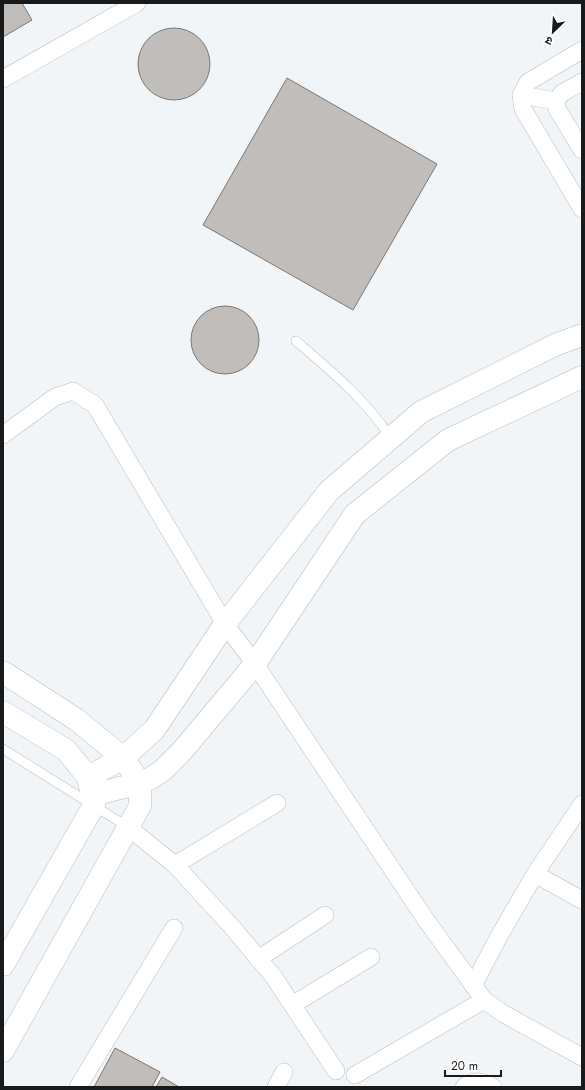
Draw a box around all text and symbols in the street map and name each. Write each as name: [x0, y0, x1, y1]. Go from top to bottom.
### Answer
north arrow: [533, 12, 573, 52]
text: उ: [542, 32, 555, 50]
scale bar: [445, 1052, 501, 1078]
text: 20 m: [451, 1057, 478, 1075]

